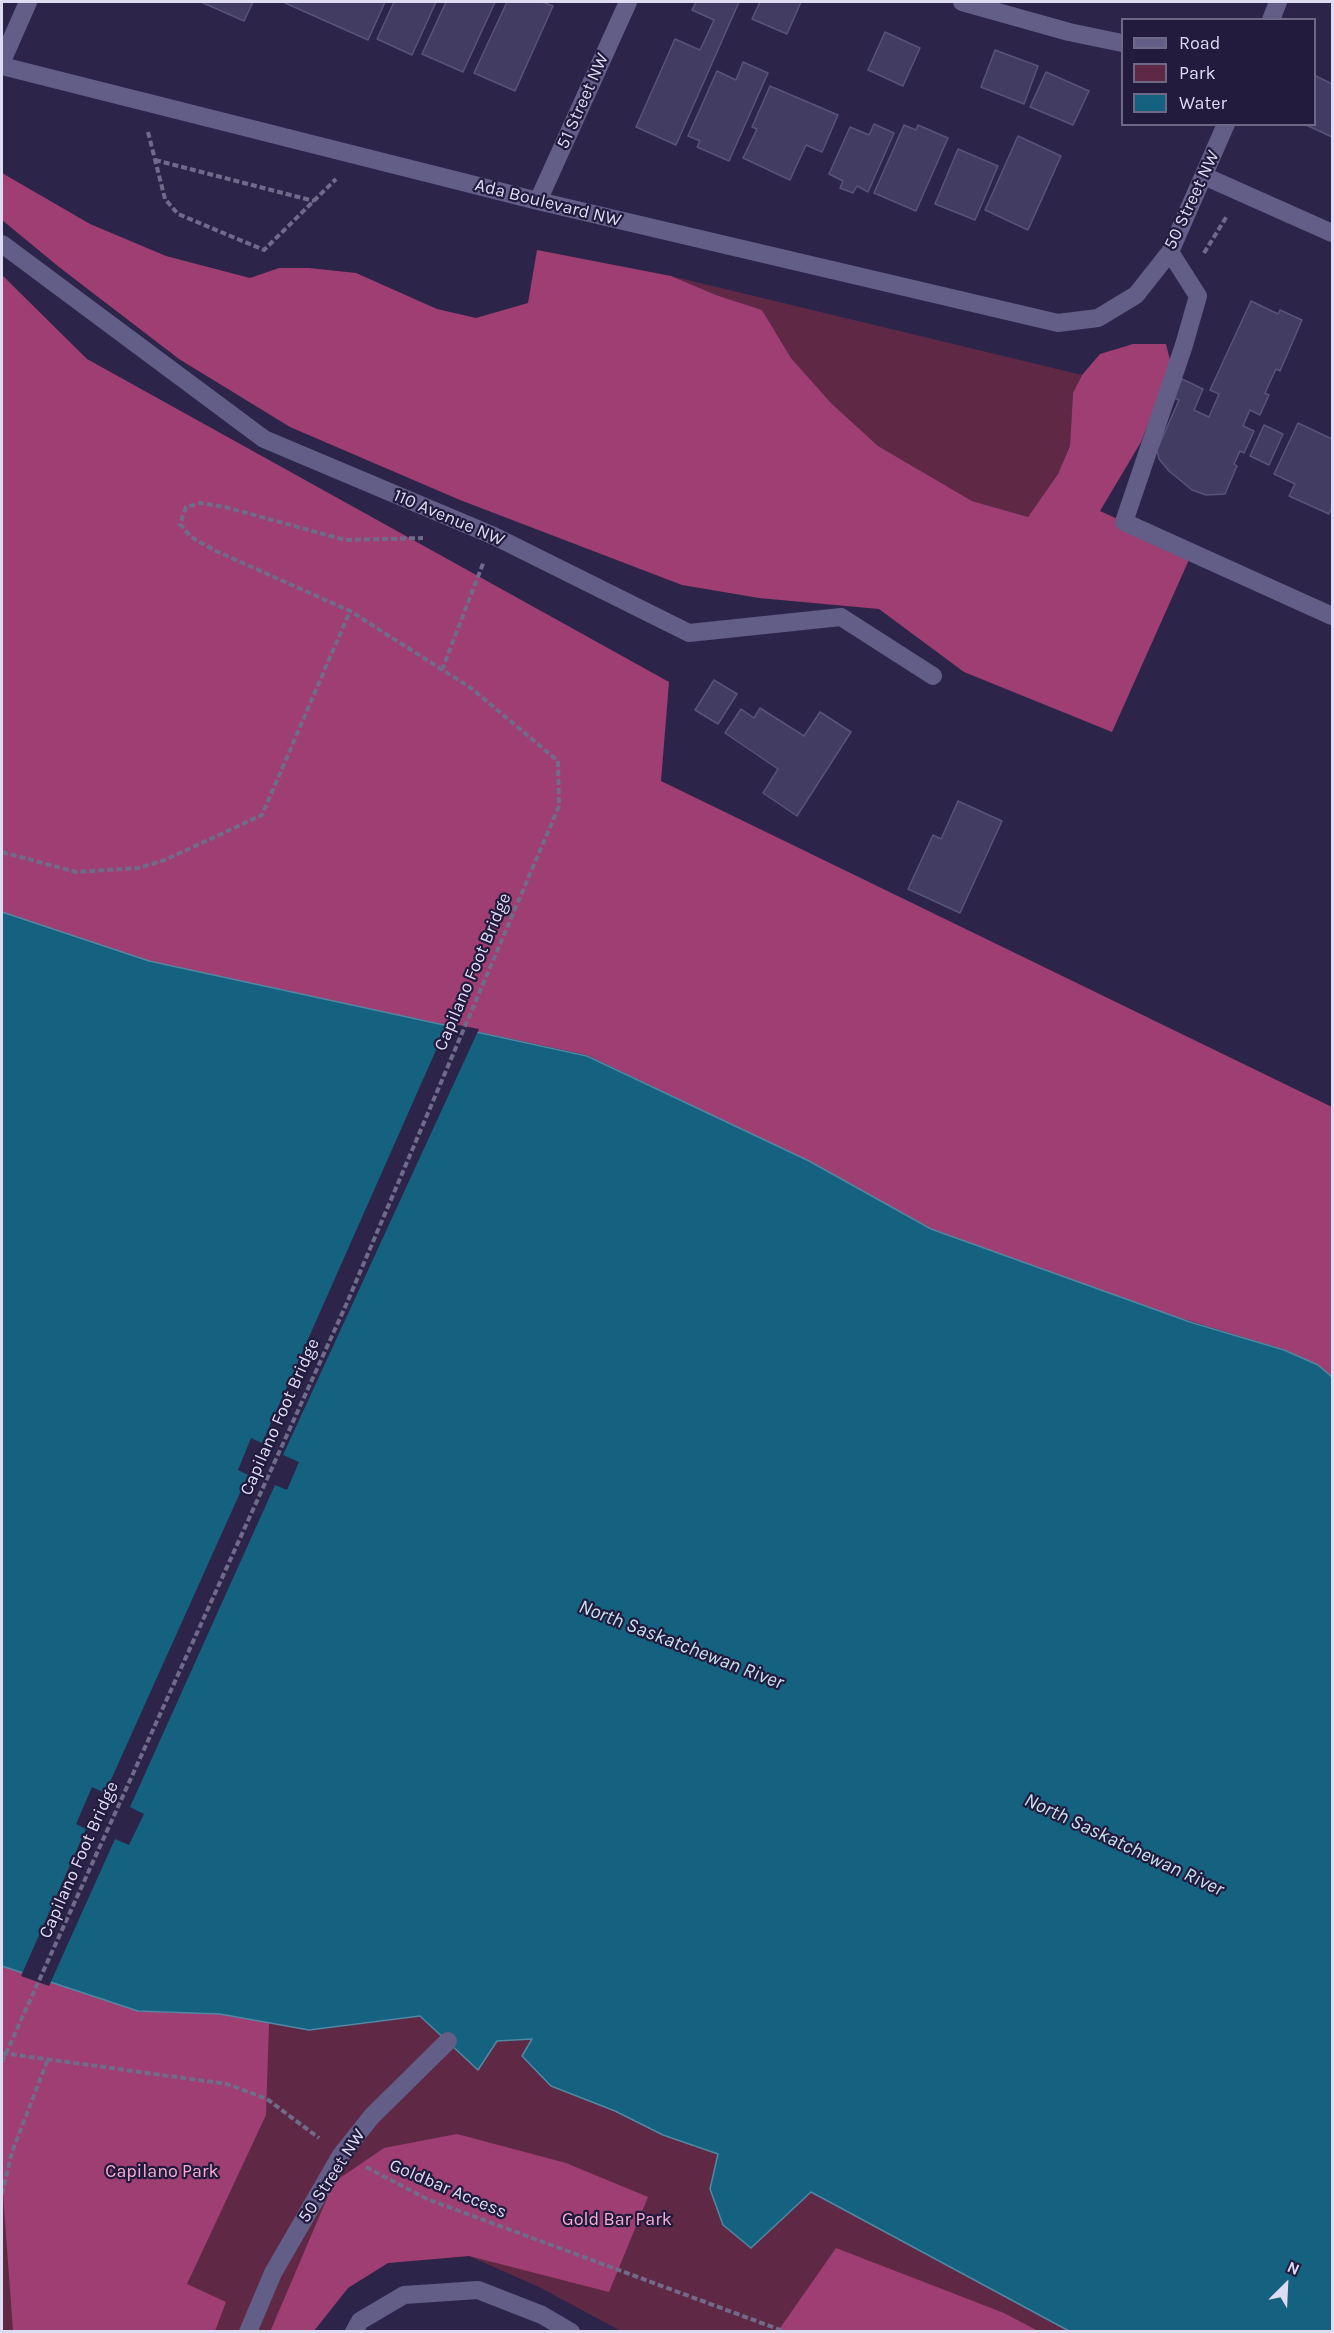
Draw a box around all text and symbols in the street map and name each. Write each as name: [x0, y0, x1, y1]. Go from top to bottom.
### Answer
legend: [1121, 18, 1316, 126]
text: Road: [1179, 32, 1220, 54]
street label: 51 Street NW: [552, 50, 614, 152]
text: Park: [1179, 62, 1216, 84]
text: Water: [1179, 92, 1227, 114]
street label: 50 Street NW: [1160, 147, 1224, 253]
street label: Ada Boulevard NW: [473, 174, 623, 232]
street label: 110 Avenue NW: [390, 485, 508, 551]
street label: Capilano Foot Bridge: [430, 890, 516, 1054]
street label: Capilano Foot Bridge: [236, 1335, 324, 1499]
water label: North Saskatchewan River: [575, 1595, 787, 1695]
street label: Capilano Foot Bridge: [35, 1778, 123, 1942]
water label: North Saskatchewan River: [1020, 1788, 1228, 1902]
street label: 50 Street NW: [294, 2125, 370, 2227]
street label: Goldbar Access: [386, 2155, 510, 2223]
park label: Capilano Park: [105, 2161, 219, 2183]
park label: Gold Bar Park: [562, 2209, 672, 2231]
north arrow: [1256, 2255, 1316, 2315]
text: N: [1284, 2257, 1303, 2279]

